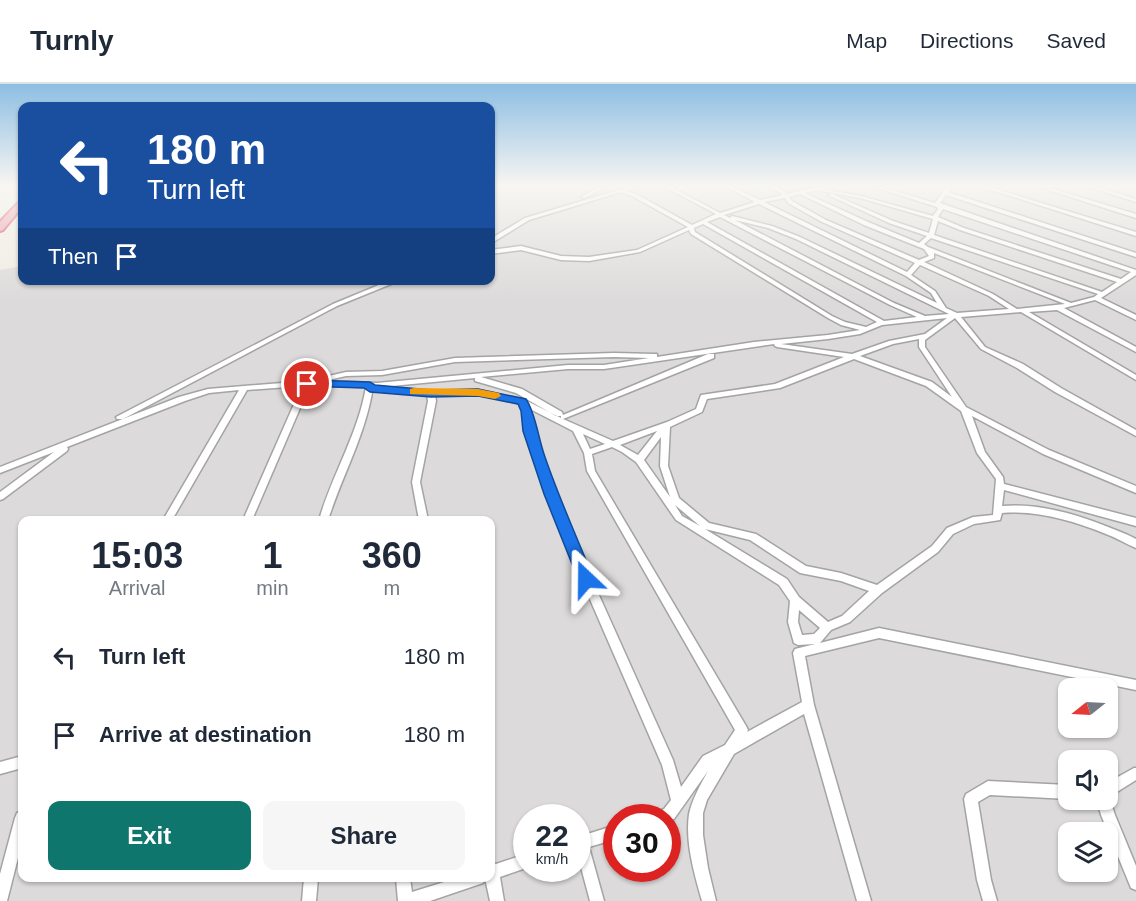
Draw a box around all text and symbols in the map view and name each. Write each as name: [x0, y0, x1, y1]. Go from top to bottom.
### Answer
text: Turnly: [30, 25, 113, 56]
text: Map: [846, 29, 887, 52]
text: Directions: [920, 29, 1013, 52]
text: Saved: [1046, 29, 1106, 52]
icon: left: [48, 126, 126, 204]
text: 180 m: [147, 126, 266, 173]
text: Turn left: [147, 175, 245, 205]
icon: arrive: [110, 240, 143, 273]
text: Then: [48, 244, 98, 269]
pin: [281, 358, 332, 409]
icon: arrive: [290, 367, 323, 400]
text: 15:03: [91, 535, 183, 576]
text: 1: [262, 535, 282, 576]
text: 360: [362, 535, 422, 576]
position arrow: [554, 547, 618, 611]
text: Arrival: [109, 577, 166, 599]
text: min: [256, 577, 289, 599]
text: m: [383, 577, 400, 599]
icon: left: [48, 641, 81, 674]
text: Turn left: [99, 644, 185, 669]
text: 180 m: [404, 644, 465, 669]
north arrow: [1058, 678, 1118, 738]
map controls: [1058, 678, 1118, 882]
icon: arrive: [48, 719, 81, 752]
text: Arrive at destination: [99, 722, 312, 747]
text: 180 m: [404, 722, 465, 747]
button: sound: [1058, 750, 1118, 810]
button: Exit: [48, 801, 251, 870]
button: Share: [263, 801, 465, 870]
speed limit sign: 30: [603, 804, 681, 882]
text: 22: [535, 819, 569, 852]
button: layers: [1058, 822, 1118, 882]
text: km/h: [536, 850, 568, 867]

